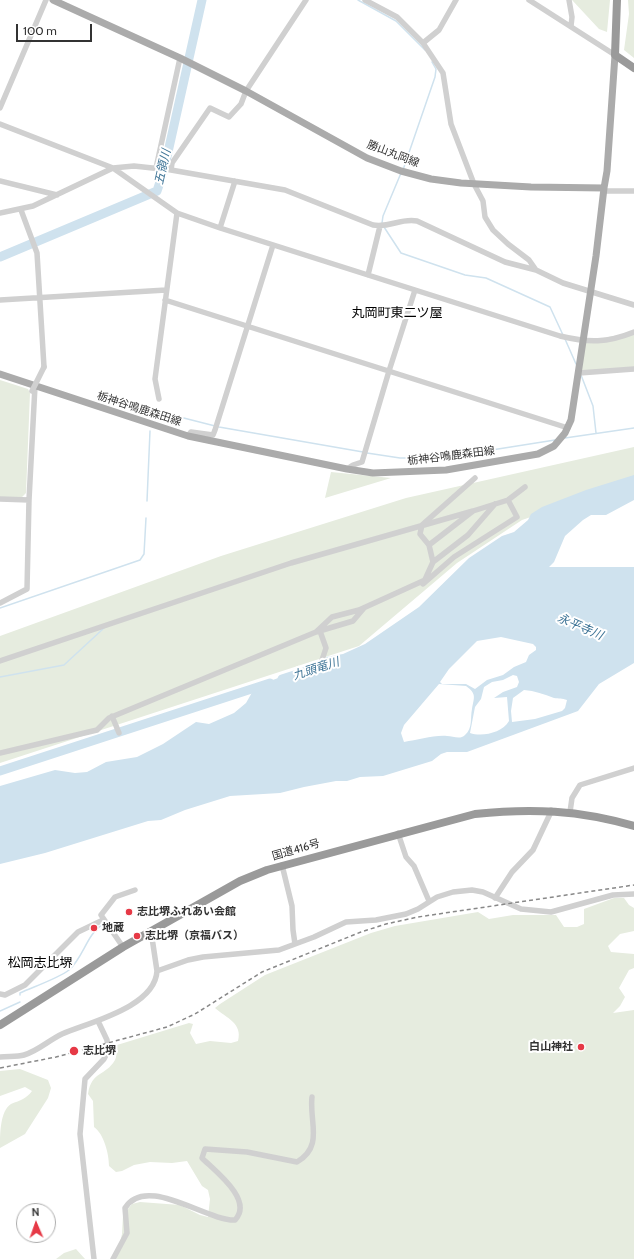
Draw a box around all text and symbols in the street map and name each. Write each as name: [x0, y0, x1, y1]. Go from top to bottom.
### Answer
scale bar: [18, 16, 94, 42]
text: 100 m: [23, 23, 57, 38]
street label: 勝山丸岡線: [365, 138, 421, 170]
water label: 五領川: [152, 148, 174, 186]
district label: 丸岡町東二ツ屋: [352, 305, 442, 321]
street label: 栃神谷鳴鹿森田線: [95, 389, 183, 429]
street label: 栃神谷鳴鹿森田線: [407, 444, 495, 468]
water label: 永平寺川: [555, 611, 605, 643]
water label: 九頭竜川: [291, 655, 341, 683]
street label: 国道416号: [271, 837, 321, 863]
place label: 志比堺ふれあい会館: [137, 905, 236, 919]
marker: 志比堺ふれあい会館: [124, 907, 134, 917]
place label: 地蔵: [102, 921, 124, 935]
marker: 地蔵: [89, 923, 99, 933]
place label: 志比堺（京福バス）: [145, 929, 244, 943]
marker: 志比堺（京福バス）: [132, 931, 142, 941]
district label: 松岡志比堺: [8, 955, 72, 971]
place label: 白山神社: [529, 1040, 573, 1054]
marker: 白山神社: [576, 1042, 586, 1052]
place label: 志比堺: [83, 1044, 116, 1058]
marker: 志比堺: [68, 1045, 80, 1057]
north arrow: [16, 1203, 56, 1243]
text: N: [31, 1205, 40, 1219]

